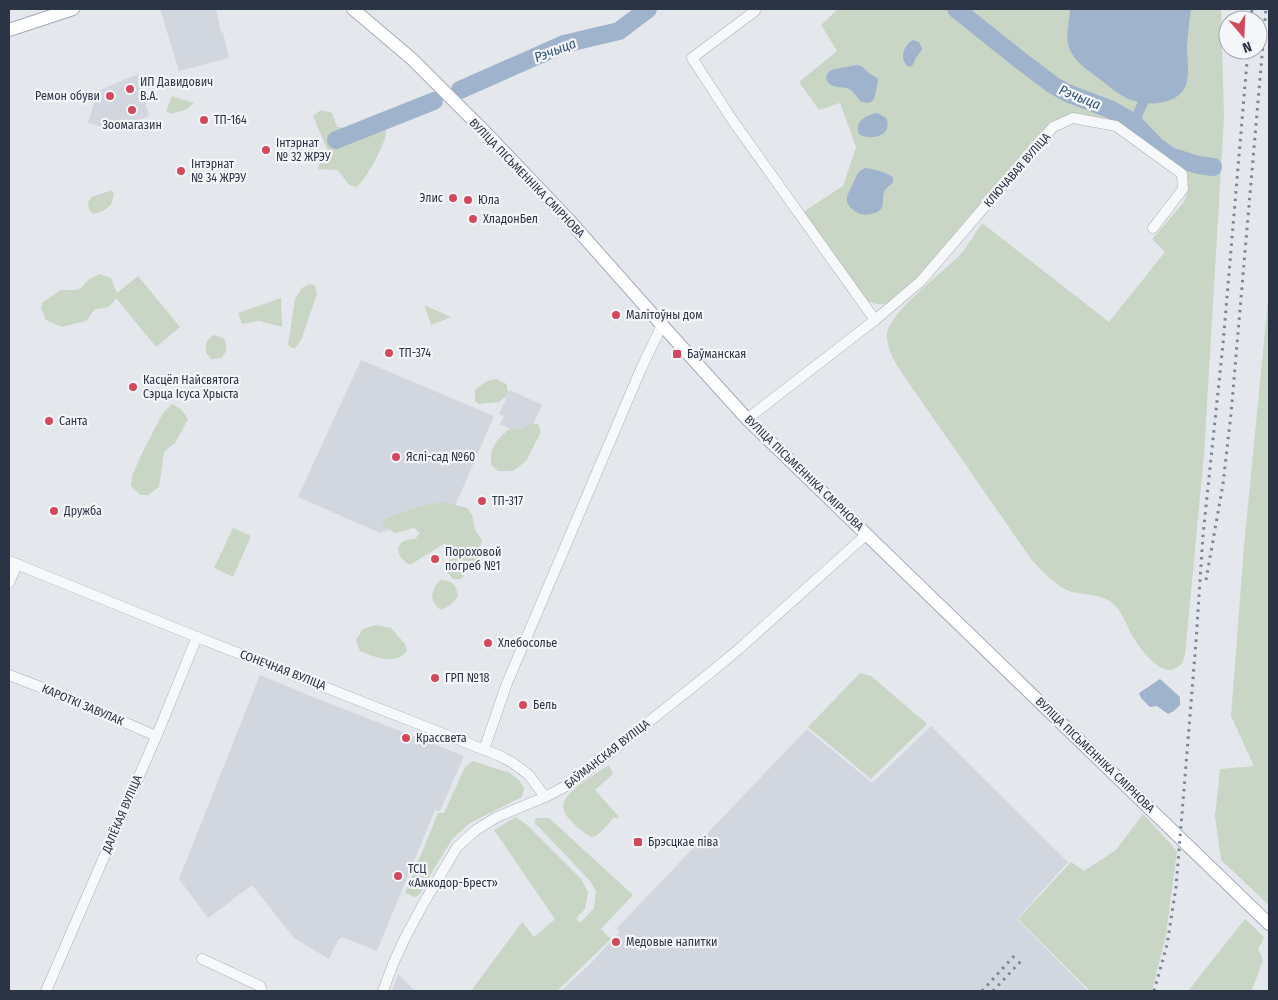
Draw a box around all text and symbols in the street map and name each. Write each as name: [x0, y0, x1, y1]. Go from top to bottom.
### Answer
north arrow: [1218, 10, 1268, 60]
water label: Рэчыца: [532, 35, 579, 66]
text: N: [1240, 37, 1254, 56]
place label: ИП Давидович В.А.: [140, 75, 213, 103]
water label: Рэчыца: [1056, 81, 1103, 113]
marker: ИП Давидович В.А.: [124, 83, 136, 95]
place label: Ремон обуви: [35, 89, 100, 103]
marker: Ремон обуви: [104, 90, 116, 102]
marker: Зоомагазин: [126, 104, 138, 116]
place label: ТП-164: [214, 113, 247, 127]
marker: ТП-164: [198, 114, 210, 126]
street label: ВУЛІЦА ПІСЬМЕННІКА СМІРНОВА: [466, 116, 588, 241]
place label: Зоомагазин: [102, 118, 162, 132]
street label: КЛЮЧАВАЯ ВУЛІЦА: [981, 129, 1054, 210]
place label: Інтэрнат № 32 ЖРЭУ: [276, 136, 331, 164]
marker: Інтэрнат № 32 ЖРЭУ: [260, 144, 272, 156]
place label: Інтэрнат № 34 ЖРЭУ: [191, 157, 246, 185]
marker: Інтэрнат № 34 ЖРЭУ: [175, 165, 187, 177]
place label: Элис: [420, 191, 443, 205]
marker: Элис: [447, 192, 459, 204]
place label: Юла: [478, 193, 500, 207]
marker: Юла: [462, 194, 474, 206]
place label: ХладонБел: [483, 212, 538, 226]
marker: ХладонБел: [467, 213, 479, 225]
place label: Малітоўны дом: [626, 308, 703, 322]
marker: Малітоўны дом: [610, 309, 622, 321]
place label: ТП-374: [399, 346, 431, 360]
marker: ТП-374: [383, 347, 395, 359]
place label: Баўманская: [687, 347, 746, 361]
marker: Баўманская: [671, 348, 683, 360]
place label: Касцёл Найсвятога Сэрца Ісуса Хрыста: [143, 373, 239, 401]
marker: Касцёл Найсвятога Сэрца Ісуса Хрыста: [127, 381, 139, 393]
street label: ВУЛІЦА ПІСЬМЕННІКА СМІРНОВА: [742, 412, 867, 534]
place label: Санта: [59, 414, 88, 428]
marker: Санта: [43, 415, 55, 427]
place label: Яслі-сад №60: [406, 450, 475, 464]
marker: Яслі-сад №60: [390, 451, 402, 463]
place label: ТП-317: [492, 494, 523, 508]
marker: ТП-317: [476, 495, 488, 507]
place label: Дружба: [63, 504, 102, 518]
marker: Дружба: [48, 505, 60, 517]
place label: Пороховой погреб №1: [445, 545, 501, 573]
marker: Пороховой погреб №1: [429, 553, 441, 565]
place label: Хлебосолье: [498, 636, 557, 650]
marker: Хлебосолье: [482, 637, 494, 649]
street label: СОНЕЧНАЯ ВУЛІЦА: [238, 647, 329, 693]
place label: ГРП №18: [445, 671, 490, 685]
marker: ГРП №18: [429, 672, 441, 684]
street label: КАРОТКІ ЗАВУЛАК: [40, 681, 127, 729]
street label: ВУЛІЦА ПІСЬМЕННІКА СМІРНОВА: [1033, 694, 1158, 816]
place label: Бель: [533, 698, 557, 712]
marker: Бель: [517, 699, 529, 711]
street label: БАЎМАНСКАЯ ВУЛІЦА: [561, 715, 653, 792]
place label: Крассвета: [416, 731, 467, 745]
marker: Крассвета: [400, 732, 412, 744]
street label: ДАЛЁКАЯ ВУЛІЦА: [98, 772, 145, 856]
place label: Брэсцкае піва: [648, 835, 718, 849]
marker: Брэсцкае піва: [632, 836, 644, 848]
place label: ТСЦ «Амкодор-Брест»: [408, 862, 498, 890]
marker: ТСЦ «Амкодор-Брест»: [392, 870, 404, 882]
place label: Медовые напитки: [626, 935, 717, 949]
marker: Медовые напитки: [610, 936, 622, 948]

